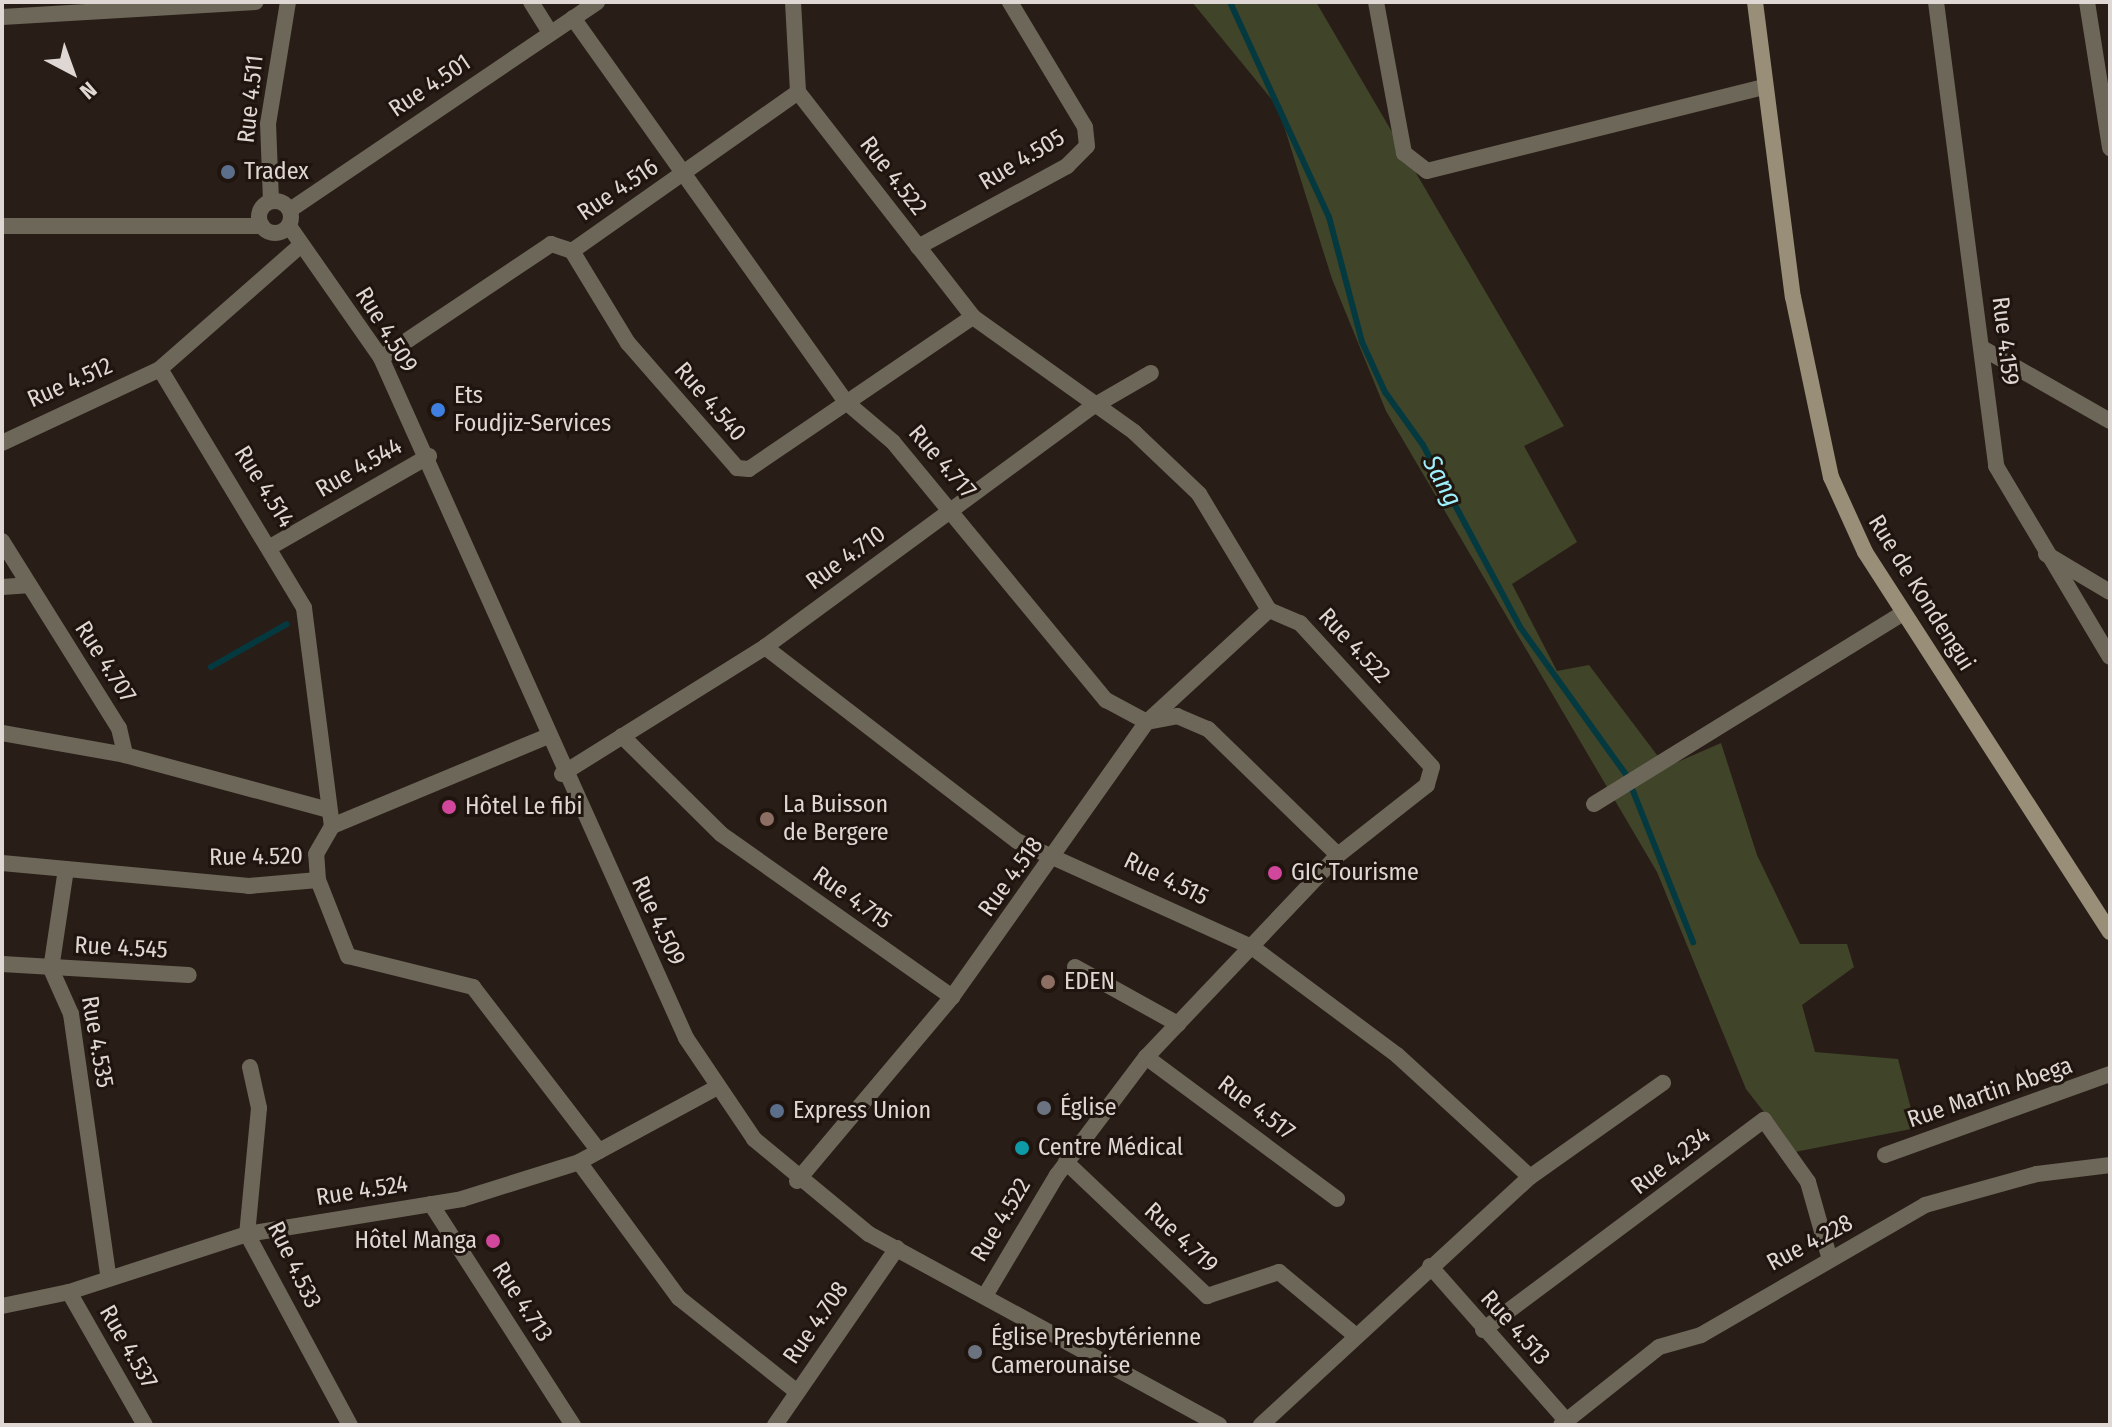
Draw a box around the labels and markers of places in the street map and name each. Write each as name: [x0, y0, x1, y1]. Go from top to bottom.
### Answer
place label: Tradex: [244, 158, 309, 186]
marker: Tradex: [219, 163, 237, 181]
place label: Ets Foudjiz-Services: [454, 382, 611, 438]
marker: Ets Foudjiz-Services: [429, 401, 447, 419]
place label: La Buisson de Bergere: [783, 791, 889, 847]
place label: Hôtel Le fibi: [465, 793, 582, 821]
marker: Hôtel Le fibi: [440, 798, 458, 816]
marker: La Buisson de Bergere: [758, 810, 776, 828]
place label: GIC Tourisme: [1291, 859, 1419, 887]
marker: GIC Tourisme: [1266, 864, 1284, 882]
place label: EDEN: [1064, 968, 1115, 996]
marker: EDEN: [1039, 973, 1057, 991]
place label: Église: [1060, 1094, 1117, 1122]
place label: Express Union: [793, 1097, 931, 1125]
marker: Église: [1035, 1099, 1053, 1117]
marker: Express Union: [768, 1102, 786, 1120]
place label: Centre Médical: [1038, 1134, 1183, 1162]
marker: Centre Médical: [1013, 1139, 1031, 1157]
place label: Hôtel Manga: [354, 1227, 477, 1255]
marker: Hôtel Manga: [484, 1232, 502, 1250]
place label: Église Presbytérienne Camerounaise: [991, 1324, 1201, 1380]
marker: Église Presbytérienne Camerounaise: [966, 1343, 984, 1361]

